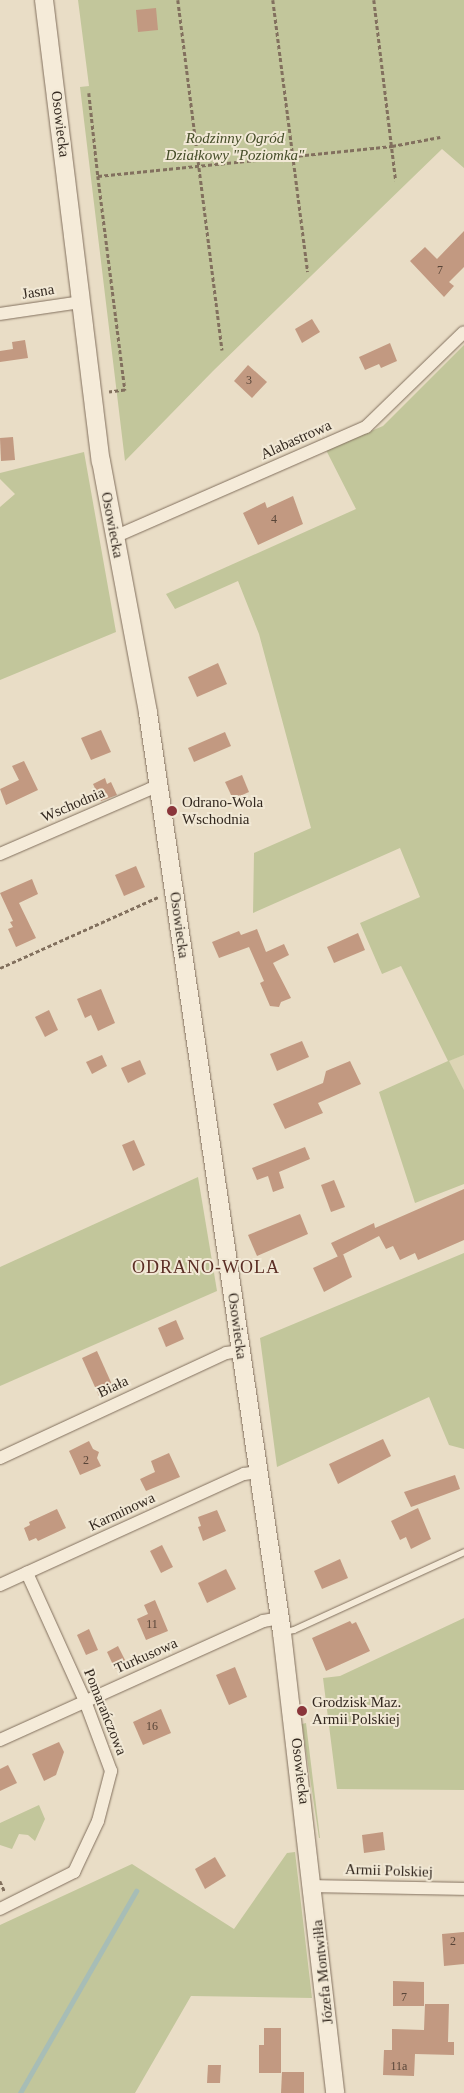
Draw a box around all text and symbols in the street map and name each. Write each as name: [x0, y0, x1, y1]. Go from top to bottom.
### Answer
street label: Osowiecka: [47, 90, 73, 158]
park label: Rodzinny Ogród Działkowy "Poziomka": [166, 129, 304, 164]
house number: 7: [437, 264, 443, 278]
street label: Jasna: [21, 281, 55, 303]
house number: 3: [246, 374, 252, 388]
street label: Alabastrowa: [258, 416, 334, 464]
street label: Osowiecka: [97, 491, 127, 559]
house number: 4: [271, 513, 277, 527]
street label: Wschodnia: [38, 784, 108, 826]
place label: Odrano-Wola Wschodnia: [182, 793, 263, 828]
marker: Odrano-Wola Wschodnia: [166, 805, 178, 817]
street label: Osowiecka: [165, 891, 193, 959]
district label: ODRANO-WOLA: [131, 1256, 281, 1278]
street label: Osowiecka: [223, 1292, 251, 1360]
street label: Biała: [95, 1372, 131, 1402]
house number: 2: [83, 1454, 89, 1468]
street label: Karminowa: [86, 1489, 158, 1535]
house number: 11: [146, 1618, 158, 1632]
street label: Turkusowa: [112, 1634, 180, 1678]
street label: Pomarańczowa: [79, 1666, 131, 1758]
place label: Grodzisk Maz. Armii Polskiej: [312, 1693, 401, 1728]
marker: Grodzisk Maz. Armii Polskiej: [296, 1705, 308, 1717]
house number: 16: [146, 1720, 158, 1734]
street label: Osowiecka: [287, 1737, 313, 1805]
street label: Armii Polskiej: [345, 1860, 433, 1882]
street label: Józefa Montwiłła: [309, 1919, 337, 2025]
house number: 2: [450, 1935, 456, 1949]
house number: 7: [401, 1991, 407, 2005]
house number: 11a: [391, 2060, 407, 2074]

